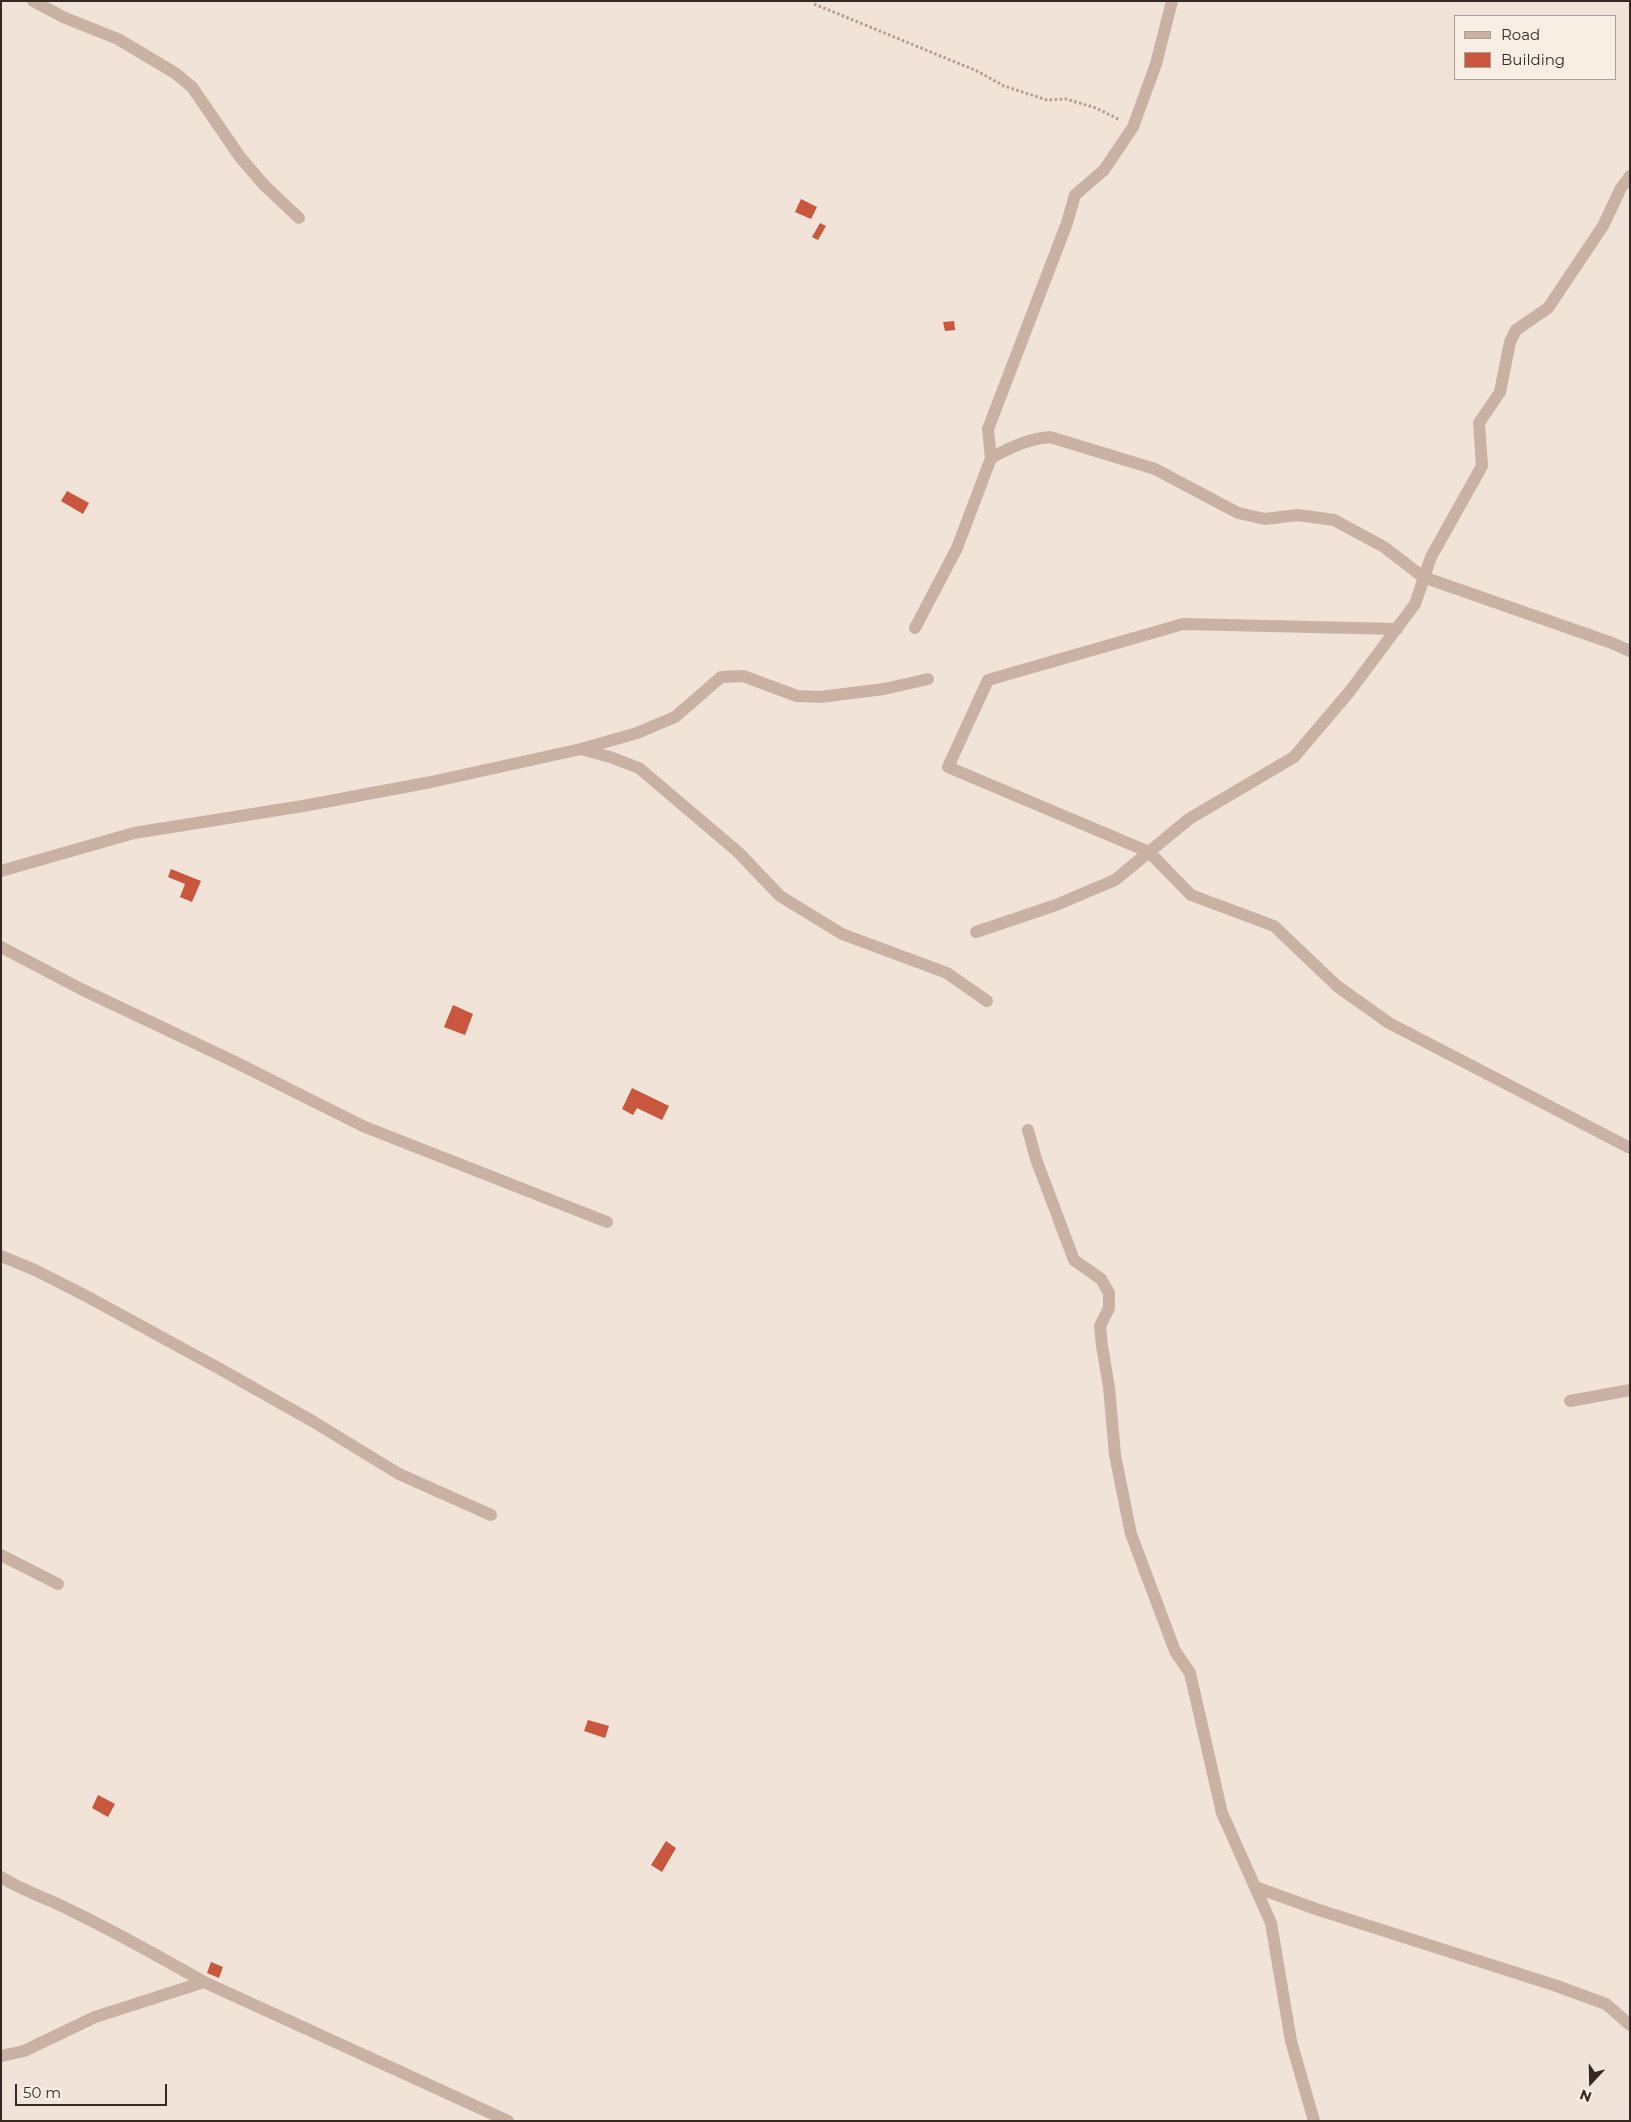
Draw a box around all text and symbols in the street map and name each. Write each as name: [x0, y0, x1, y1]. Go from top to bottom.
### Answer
legend: [1454, 15, 1616, 80]
text: Road: [1501, 25, 1540, 44]
text: Building: [1501, 50, 1565, 69]
north arrow: [1566, 2057, 1616, 2107]
scale bar: [18, 2074, 170, 2106]
text: 50 m: [23, 2083, 61, 2102]
text: N: [1577, 2086, 1594, 2106]

